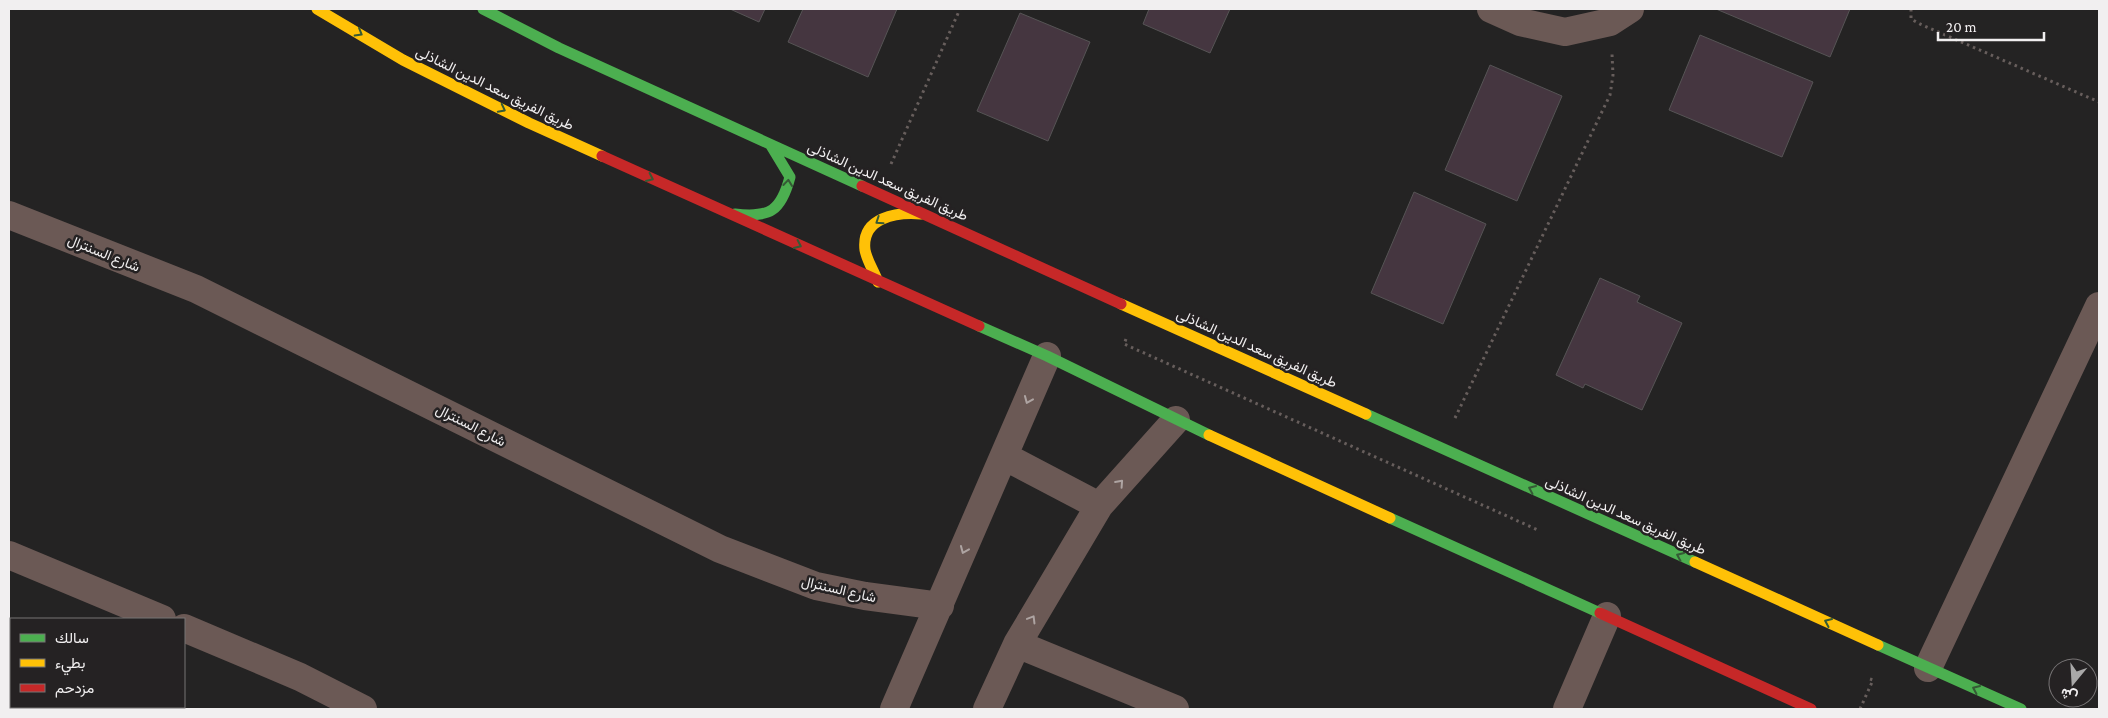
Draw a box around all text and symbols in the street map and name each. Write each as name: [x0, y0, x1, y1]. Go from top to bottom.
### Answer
scale bar: [1938, 10, 2044, 42]
text: 20 m: [1946, 19, 1977, 35]
one-way arrow: [353, 27, 362, 37]
street label: طريق الفريق سعد الدين الشاذلى: [413, 43, 577, 134]
one-way arrow: [497, 103, 506, 113]
street label: طريق الفريق سعد الدين الشاذلى: [805, 138, 971, 225]
one-way arrow: [645, 171, 654, 182]
one-way arrow: [782, 179, 793, 187]
one-way arrow: [875, 215, 884, 225]
street label: شارع السنترال: [65, 231, 142, 277]
one-way arrow: [792, 239, 801, 249]
street label: طريق الفريق سعد الدين الشاذلى: [1174, 305, 1340, 392]
one-way arrow: [1023, 395, 1034, 404]
street label: شارع السنترال: [432, 401, 509, 452]
street label: طريق الفريق سعد الدين الشاذلى: [1543, 472, 1709, 559]
one-way arrow: [1114, 479, 1123, 488]
one-way arrow: [1528, 484, 1537, 495]
one-way arrow: [960, 545, 971, 554]
one-way arrow: [1676, 551, 1685, 562]
street label: شارع السنترال: [799, 573, 878, 608]
one-way arrow: [1026, 615, 1036, 624]
legend: [10, 618, 185, 708]
one-way arrow: [1824, 618, 1833, 629]
text: سالك: [55, 630, 89, 646]
text: بطيء: [55, 655, 85, 676]
north arrow: [2048, 658, 2098, 708]
text: مزدحم: [55, 680, 94, 698]
text: ش: [2058, 684, 2080, 706]
one-way arrow: [1972, 685, 1981, 696]

